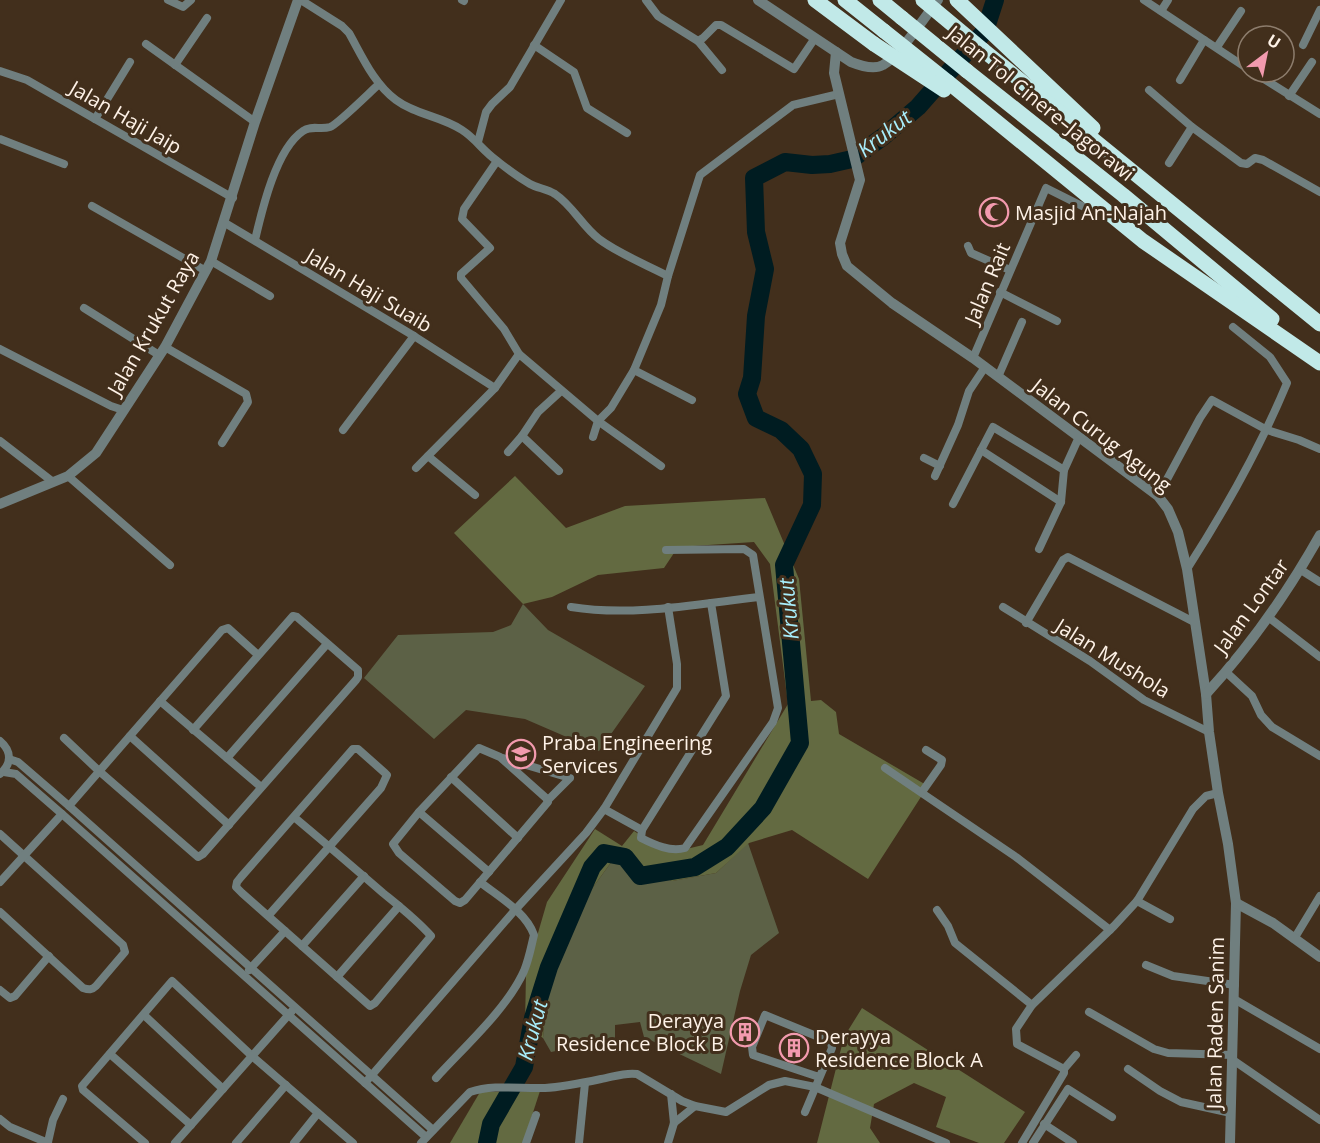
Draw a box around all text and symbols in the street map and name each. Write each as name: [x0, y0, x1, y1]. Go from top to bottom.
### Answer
street label: Jalan Tol Cinere–Jagorawi: [940, 18, 1140, 187]
north arrow: [1236, 24, 1296, 84]
text: U: [1263, 29, 1285, 54]
street label: Jalan Haji Jaip: [63, 73, 187, 160]
water label: Krukut: [851, 102, 918, 163]
mosque icon: Masjid An-Najah: [978, 196, 1010, 228]
place label: Masjid An-Najah: [1015, 199, 1167, 226]
street label: Jalan Rait: [957, 238, 1016, 330]
street label: Jalan Haji Suaib: [299, 241, 437, 338]
street label: Jalan Krukut Raya: [100, 246, 205, 402]
street label: Jalan Curug Agung: [1025, 371, 1178, 498]
street label: Jalan Lontar: [1206, 553, 1295, 661]
water label: Krukut: [771, 576, 805, 641]
street label: Jalan Mushola: [1049, 611, 1175, 704]
place label: Praba Engineering Services: [542, 729, 712, 779]
school or university icon: Praba Engineering Services: [505, 738, 537, 770]
street label: Jalan Raden Sanim: [1200, 937, 1230, 1111]
water label: Krukut: [511, 996, 554, 1063]
place label: Derayya Residence Block B: [556, 1007, 724, 1057]
building icon: Derayya Residence Block B: [729, 1016, 761, 1048]
place label: Derayya Residence Block A: [815, 1023, 983, 1073]
building icon: Derayya Residence Block A: [778, 1032, 810, 1064]

